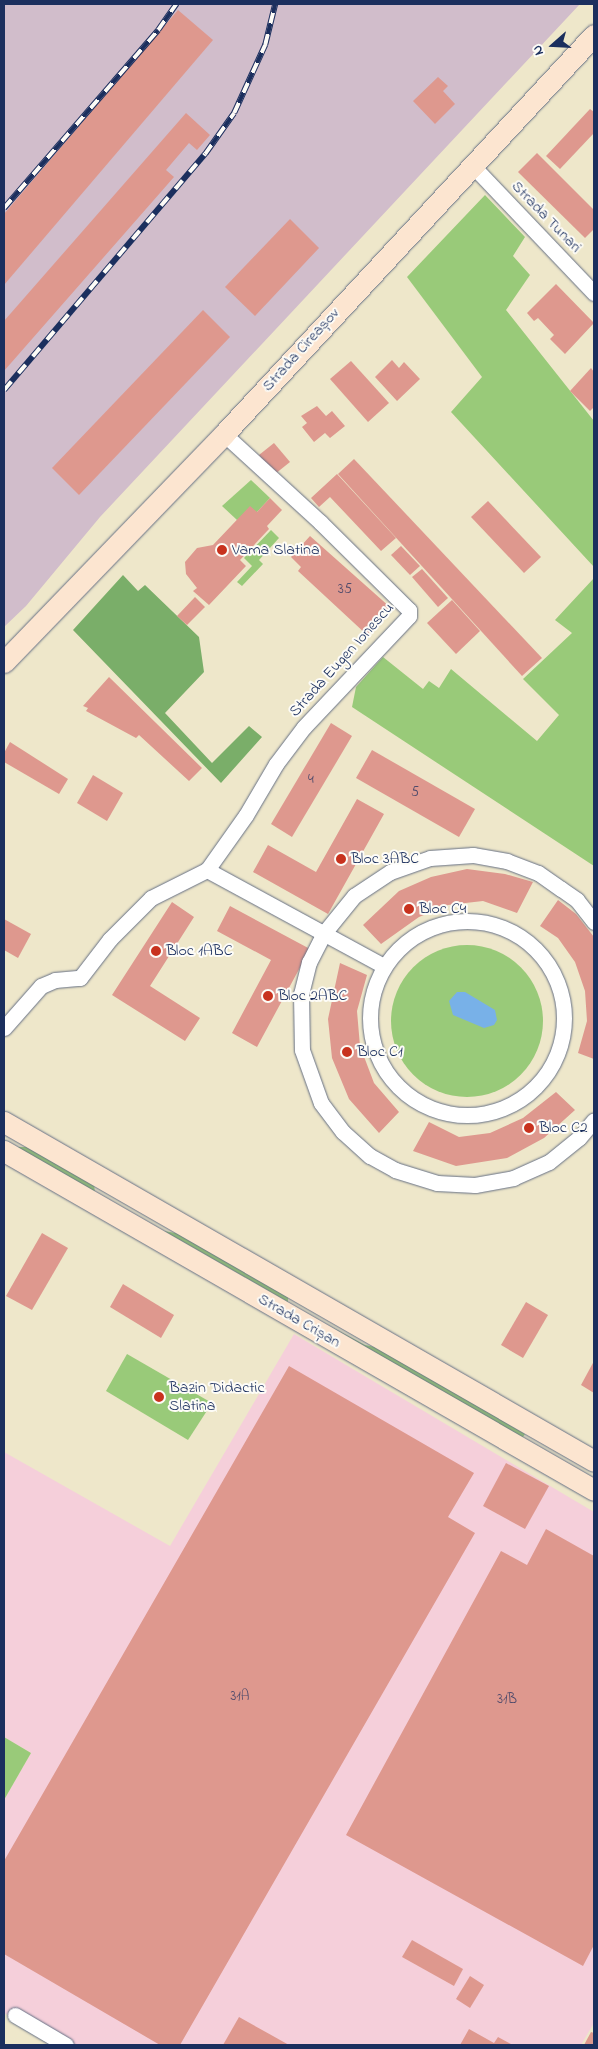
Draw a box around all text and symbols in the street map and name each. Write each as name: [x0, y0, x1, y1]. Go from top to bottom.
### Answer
north arrow: [528, 20, 578, 70]
text: N: [527, 42, 550, 58]
street label: Strada Tunari: [507, 177, 585, 257]
street label: Strada Cireașov: [258, 304, 344, 396]
place label: Vama Slatina: [232, 540, 320, 560]
marker: Vama Slatina: [216, 544, 228, 556]
house number: 35: [338, 582, 352, 598]
street label: Strada Eugen Ionescu: [286, 599, 398, 721]
house number: 4: [308, 772, 314, 788]
house number: 5: [411, 785, 419, 801]
place label: Bloc 3ABC: [351, 849, 419, 869]
marker: Bloc 3ABC: [335, 853, 347, 865]
place label: Bloc C4: [419, 899, 466, 919]
marker: Bloc C4: [403, 903, 415, 915]
place label: Bloc 1ABC: [166, 941, 232, 961]
marker: Bloc 1ABC: [150, 945, 162, 957]
place label: Bloc 2ABC: [278, 986, 347, 1006]
marker: Bloc 2ABC: [262, 990, 274, 1002]
place label: Bloc C1: [357, 1042, 403, 1062]
marker: Bloc C1: [341, 1046, 353, 1058]
place label: Bloc C2: [539, 1118, 588, 1138]
marker: Bloc C2: [523, 1122, 535, 1134]
street label: Strada Crișan: [254, 1290, 344, 1352]
place label: Bazin Didactic Slatina: [169, 1378, 265, 1416]
marker: Bazin Didactic Slatina: [153, 1391, 165, 1403]
house number: 31A: [231, 1689, 249, 1705]
house number: 31B: [497, 1692, 517, 1708]

